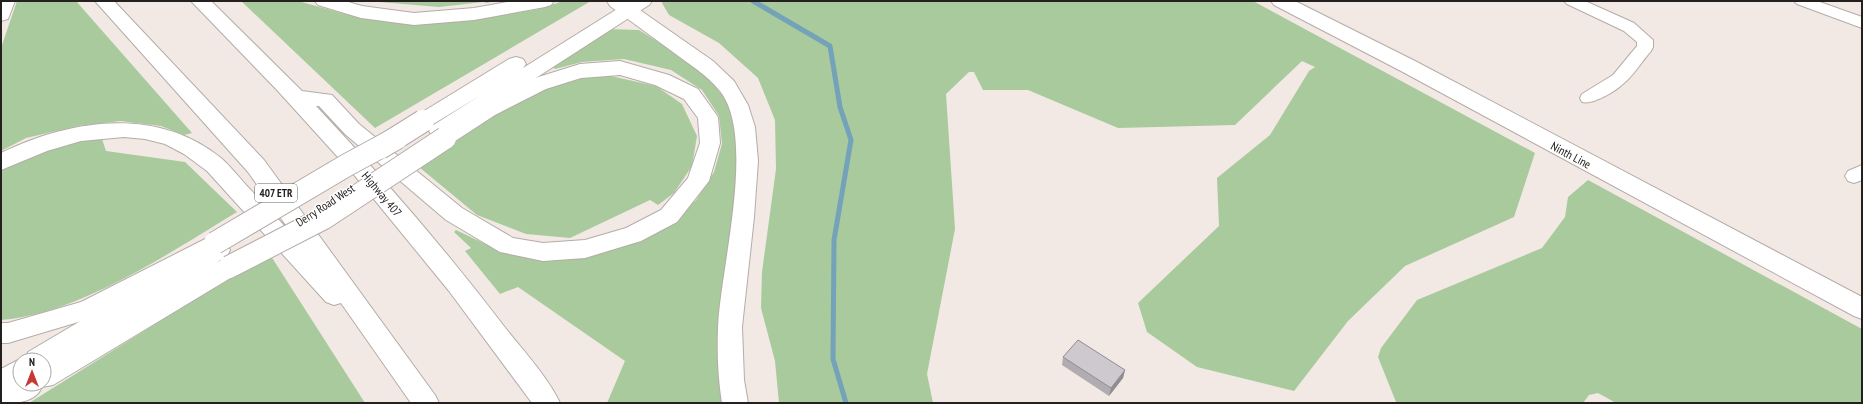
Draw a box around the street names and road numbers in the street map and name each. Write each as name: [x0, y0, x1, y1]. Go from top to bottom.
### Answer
street label: Ninth Line: [1548, 138, 1594, 172]
street label: Highway 407: [359, 168, 405, 220]
street label: Derry Road West: [293, 180, 358, 230]
road number: 407 ETR: [255, 184, 297, 202]

